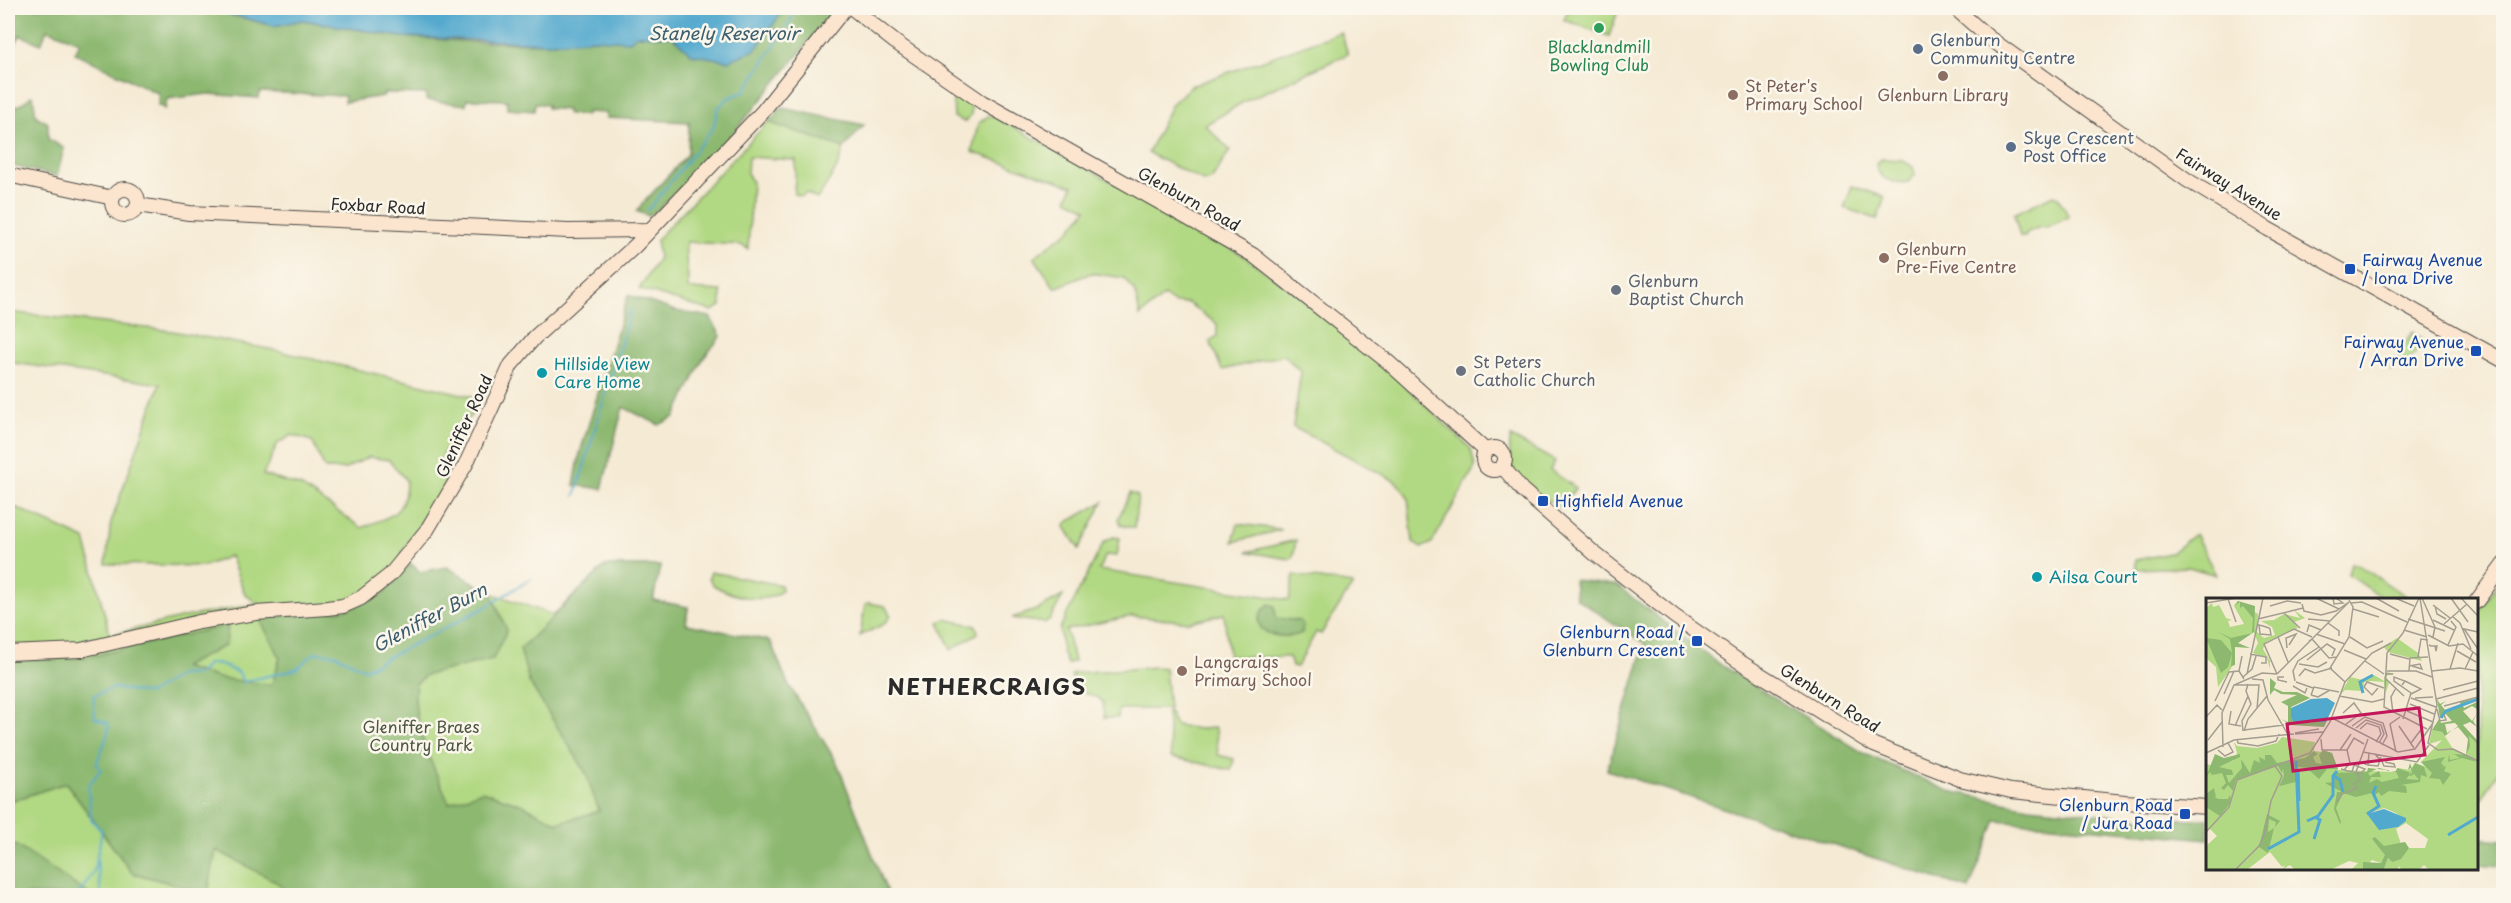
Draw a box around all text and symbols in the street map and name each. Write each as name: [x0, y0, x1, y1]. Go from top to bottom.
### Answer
water label: Stanely Reservoir: [649, 19, 802, 46]
marker: Blacklandmill Bowling Club: [1592, 21, 1606, 35]
place label: Glenburn Community Centre: [1930, 27, 2075, 69]
place label: Blacklandmill Bowling Club: [1547, 34, 1651, 76]
marker: Glenburn Community Centre: [1911, 42, 1925, 56]
marker: Glenburn Library: [1936, 69, 1950, 83]
place label: St Peter's Primary School: [1745, 73, 1863, 115]
place label: Glenburn Library: [1877, 82, 2009, 106]
marker: St Peter's Primary School: [1726, 88, 1740, 102]
place label: Skye Crescent Post Office: [2023, 125, 2134, 167]
marker: Skye Crescent Post Office: [2004, 140, 2018, 154]
street label: Fairway Avenue: [2172, 141, 2287, 225]
street label: Glenburn Road: [1134, 160, 1245, 236]
street label: Foxbar Road: [330, 191, 426, 219]
place label: Glenburn Pre-Five Centre: [1896, 236, 2017, 278]
place label: Fairway Avenue / Iona Drive: [2362, 247, 2483, 289]
marker: Glenburn Pre-Five Centre: [1877, 251, 1891, 265]
marker: Fairway Avenue / Iona Drive: [2343, 262, 2357, 276]
place label: Glenburn Baptist Church: [1628, 268, 1744, 310]
marker: Glenburn Baptist Church: [1609, 283, 1623, 297]
place label: Fairway Avenue / Arran Drive: [2343, 329, 2464, 371]
marker: Fairway Avenue / Arran Drive: [2469, 344, 2483, 358]
place label: St Peters Catholic Church: [1473, 349, 1596, 391]
place label: Hillside View Care Home: [554, 351, 650, 393]
marker: St Peters Catholic Church: [1454, 364, 1468, 378]
marker: Hillside View Care Home: [535, 366, 549, 380]
street label: Gleniffer Road: [429, 370, 497, 481]
place label: Highfield Avenue: [1555, 488, 1684, 512]
marker: Highfield Avenue: [1536, 494, 1550, 508]
place label: Ailsa Court: [2049, 564, 2138, 588]
marker: Ailsa Court: [2030, 570, 2044, 584]
water label: Gleniffer Burn: [367, 575, 492, 658]
inset map: [2206, 598, 2478, 870]
place label: Glenburn Road / Glenburn Crescent: [1542, 619, 1685, 661]
marker: Glenburn Road / Glenburn Crescent: [1690, 634, 1704, 648]
place label: Langcraigs Primary School: [1194, 649, 1312, 691]
street label: Glenburn Road: [1776, 657, 1885, 738]
marker: Langcraigs Primary School: [1175, 664, 1189, 678]
district label: NETHERCRAIGS: [887, 669, 1087, 702]
park label: Gleniffer Braes Country Park: [363, 714, 479, 756]
place label: Glenburn Road / Jura Road: [2059, 792, 2173, 834]
marker: Glenburn Road / Jura Road: [2178, 807, 2192, 821]

